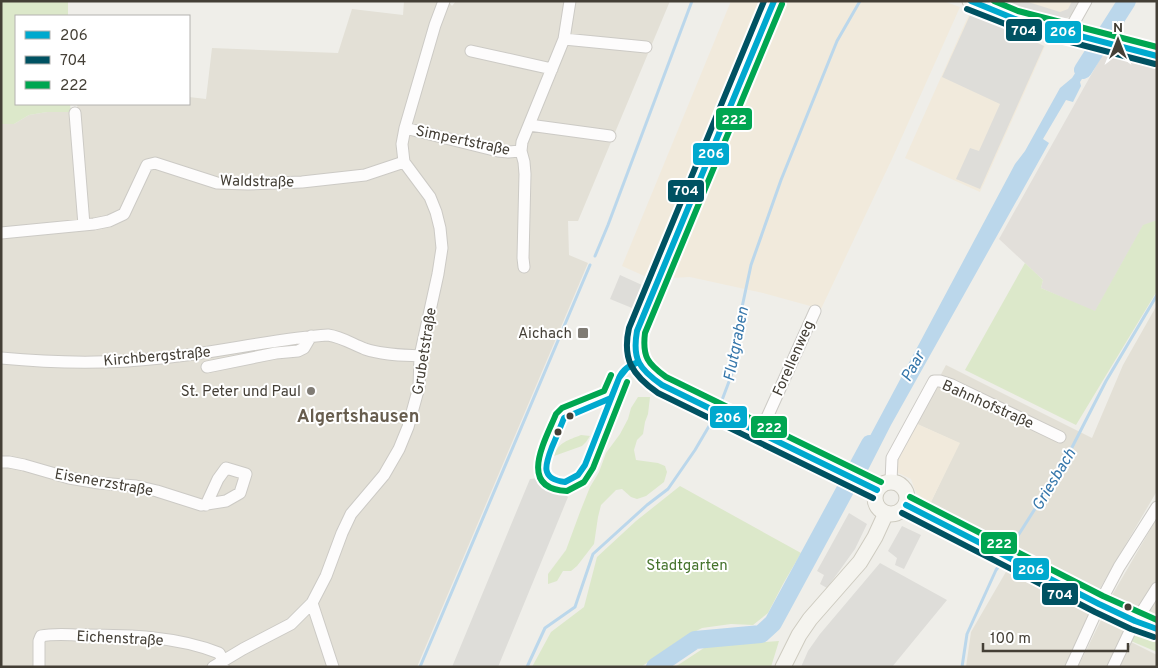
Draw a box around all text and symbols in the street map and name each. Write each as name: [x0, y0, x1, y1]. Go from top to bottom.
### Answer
legend: [15, 15, 190, 105]
north arrow: [1093, 15, 1143, 65]
line badge: 704: [1005, 18, 1043, 42]
line badge: 206: [1044, 20, 1082, 44]
text: N: [1113, 20, 1123, 37]
text: 704: [1011, 23, 1037, 40]
text: 206: [1050, 24, 1076, 41]
text: 206: [60, 27, 88, 46]
text: 704: [60, 52, 86, 71]
text: 222: [60, 77, 88, 96]
line badge: 222: [715, 107, 753, 131]
text: 222: [721, 112, 747, 129]
street label: Simpertstraße: [414, 122, 512, 161]
line badge: 206: [692, 142, 730, 166]
text: 206: [698, 146, 724, 163]
street label: Waldstraße: [220, 172, 294, 193]
line badge: 704: [667, 179, 705, 203]
text: 704: [673, 183, 699, 200]
water label: Flutgraben: [720, 305, 754, 383]
street label: Grubetstraße: [409, 306, 442, 396]
street label: Forellenweg: [769, 318, 819, 399]
place label: Aichach: [518, 325, 572, 344]
marker: Aichach: [576, 326, 590, 340]
street label: Kirchbergstraße: [103, 343, 212, 372]
water label: Paar: [897, 347, 931, 386]
street label: Bahnhofstraße: [939, 377, 1036, 434]
place label: St. Peter und Paul: [181, 383, 301, 402]
marker: St. Peter und Paul: [305, 385, 317, 397]
line badge: 206: [709, 405, 748, 429]
district label: Algertshausen: [297, 406, 419, 429]
text: 206: [715, 410, 741, 427]
unlabelled marker: [565, 411, 575, 421]
line badge: 222: [750, 415, 788, 439]
text: 222: [756, 420, 782, 437]
unlabelled marker: [553, 427, 563, 437]
water label: Griesbach: [1028, 445, 1081, 515]
street label: Eisenerzstraße: [53, 465, 154, 501]
line badge: 222: [980, 531, 1018, 555]
text: 222: [986, 536, 1012, 553]
park label: Stadtgarten: [646, 557, 728, 576]
line badge: 206: [1012, 557, 1050, 581]
text: 206: [1018, 562, 1044, 579]
line badge: 704: [1041, 582, 1079, 606]
text: 704: [1047, 587, 1073, 604]
unlabelled marker: [1123, 602, 1133, 612]
scale bar: [983, 620, 1128, 652]
street label: Eichenstraße: [76, 628, 164, 651]
text: 100 m: [990, 630, 1031, 649]

